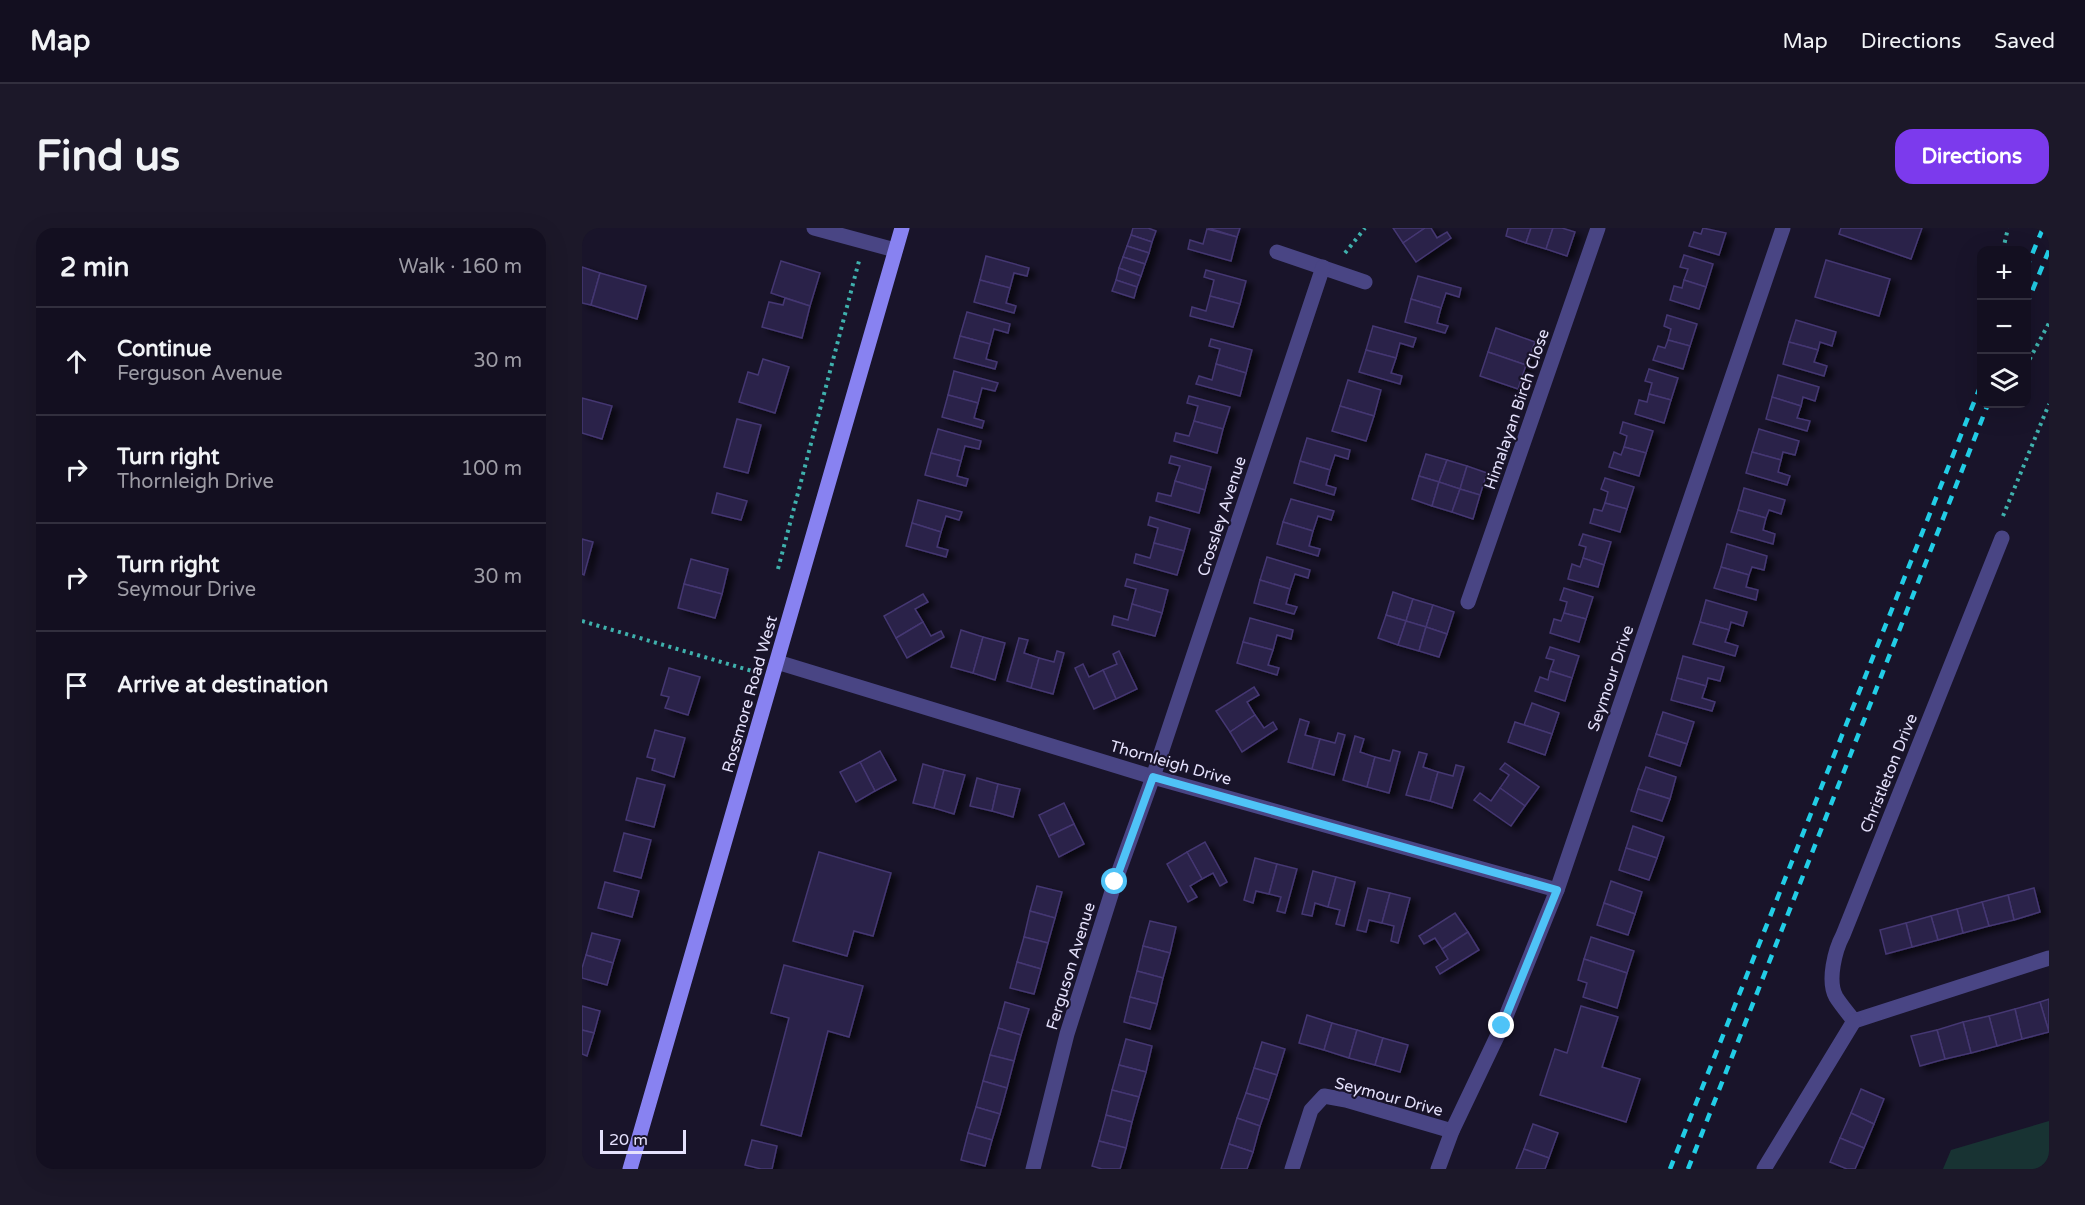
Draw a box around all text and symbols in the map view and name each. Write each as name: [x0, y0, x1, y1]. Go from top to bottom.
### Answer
text: Map: [30, 24, 90, 58]
text: Map: [1782, 29, 1828, 54]
text: Directions: [1861, 29, 1961, 54]
text: Saved: [1994, 29, 2055, 54]
button: Directions: [1895, 129, 2049, 184]
text: Find us: [36, 131, 180, 182]
map controls: [1977, 246, 2031, 408]
button: +: [1977, 246, 2031, 300]
text: 2 min: [60, 252, 129, 283]
text: Walk · 160 m: [399, 255, 522, 279]
button: −: [1977, 300, 2031, 354]
street label: Himalayan Birch Close: [1480, 326, 1554, 492]
text: Continue: [117, 336, 212, 362]
icon: ahead: [60, 345, 93, 378]
text: 30 m: [473, 349, 522, 373]
button: layers: [1977, 354, 2031, 408]
text: Ferguson Avenue: [117, 362, 283, 386]
text: Turn right: [117, 444, 219, 470]
icon: right: [60, 453, 93, 486]
street label: Crossley Avenue: [1193, 454, 1251, 579]
text: 100 m: [461, 457, 522, 481]
text: Thornleigh Drive: [117, 470, 274, 494]
text: Turn right: [117, 552, 219, 578]
icon: right: [60, 561, 93, 594]
text: 30 m: [473, 565, 522, 589]
text: Seymour Drive: [117, 578, 256, 602]
street label: Rossmore Road West: [718, 613, 782, 775]
street label: Seymour Drive: [1583, 622, 1639, 734]
icon: arrive: [60, 669, 93, 702]
text: Arrive at destination: [117, 672, 328, 698]
street label: Christleton Drive: [1856, 711, 1922, 836]
street label: Thornleigh Drive: [1108, 736, 1234, 790]
route start: [1101, 868, 1127, 894]
street label: Ferguson Avenue: [1042, 900, 1100, 1033]
route end: [1488, 1012, 1514, 1038]
street label: Seymour Drive: [1332, 1073, 1445, 1121]
scale bar: [600, 1127, 686, 1154]
text: 20 m: [609, 1130, 648, 1150]

